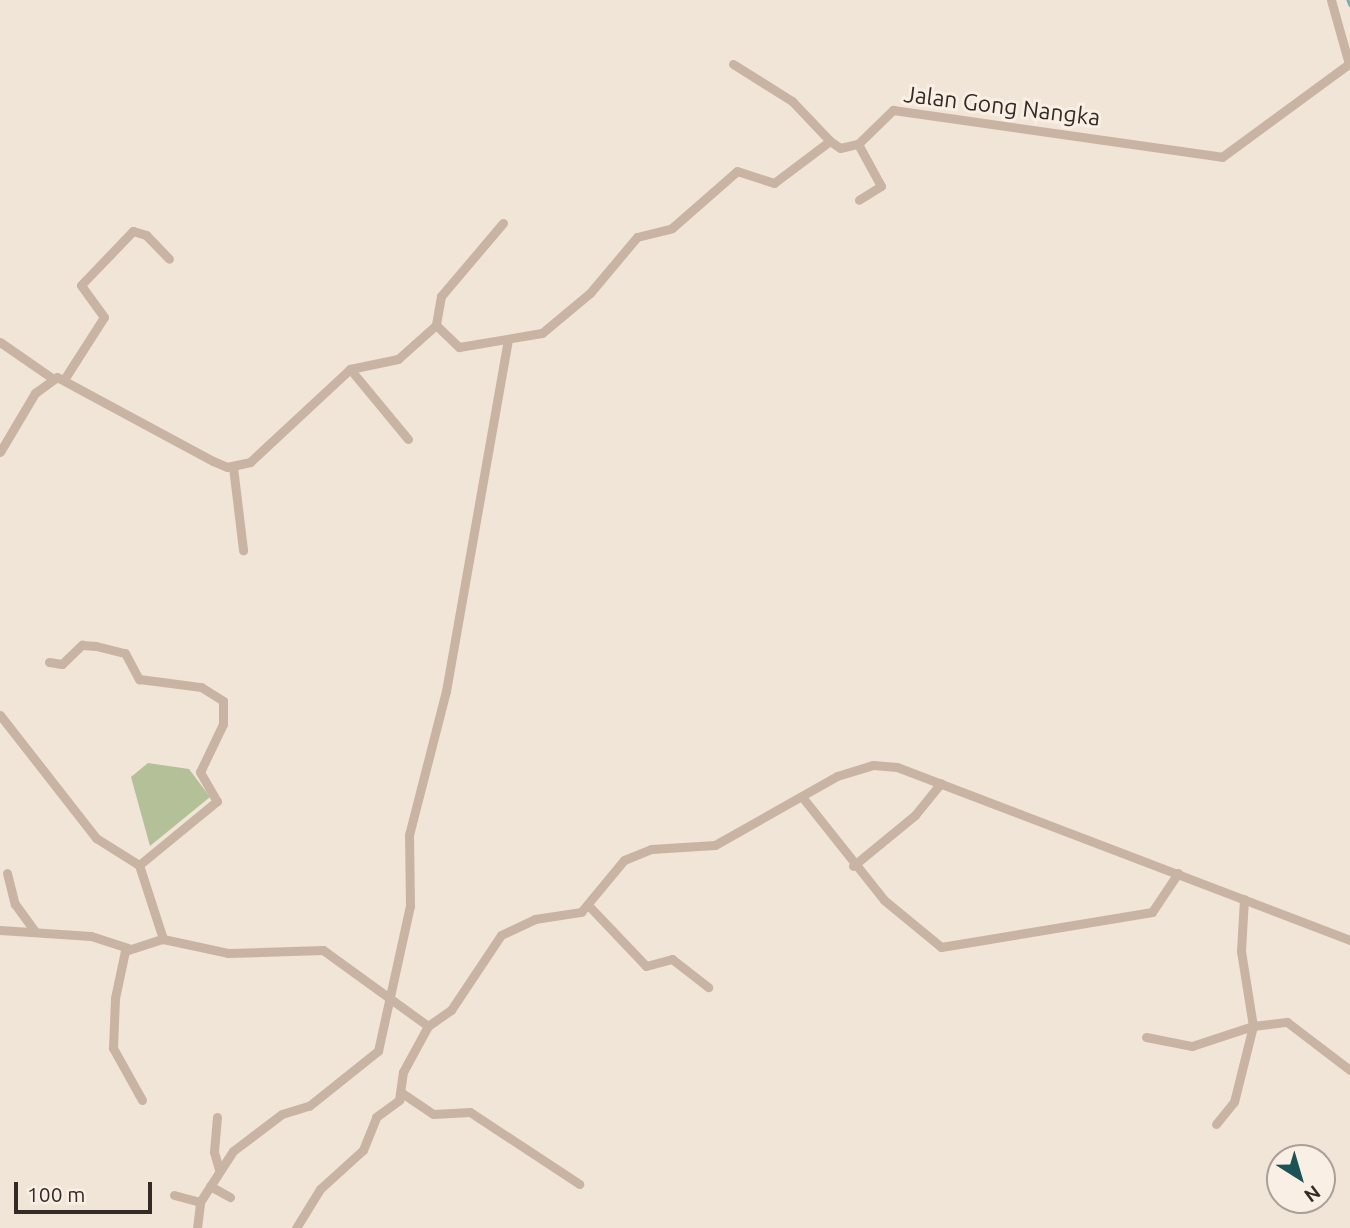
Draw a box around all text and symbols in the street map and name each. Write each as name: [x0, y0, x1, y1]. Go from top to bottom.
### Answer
street label: Jalan Gong Nangka: [902, 80, 1102, 132]
north arrow: [1266, 1144, 1336, 1214]
scale bar: [18, 1168, 156, 1212]
text: N: [1300, 1181, 1325, 1207]
text: 100 m: [27, 1182, 85, 1206]

